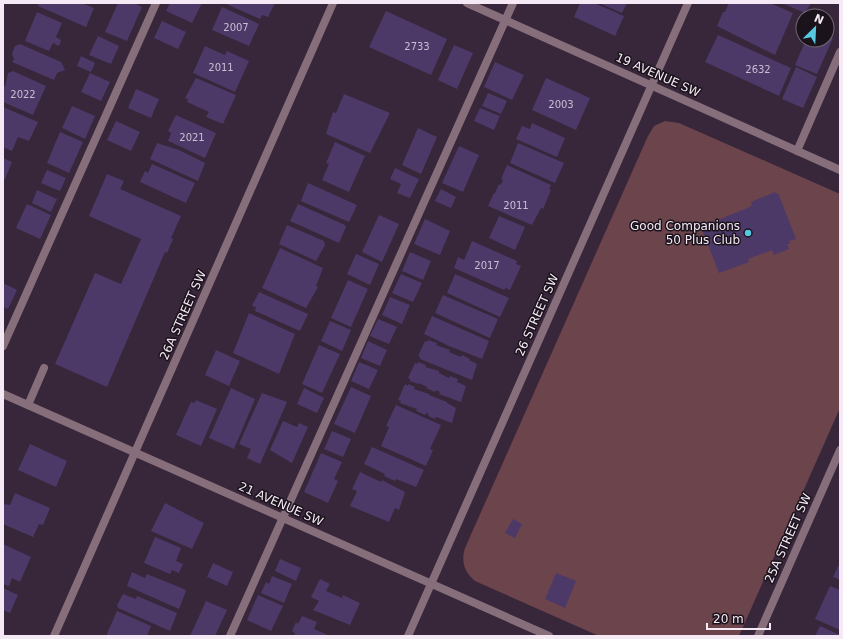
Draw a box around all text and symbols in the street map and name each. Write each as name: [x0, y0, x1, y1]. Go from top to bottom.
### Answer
north arrow: [795, 8, 835, 48]
text: N: [812, 12, 826, 27]
house number: 2007: [223, 22, 249, 33]
house number: 2733: [404, 41, 430, 52]
street label: 19 AVENUE SW: [614, 50, 703, 100]
house number: 2011: [208, 62, 234, 73]
house number: 2632: [745, 64, 771, 75]
house number: 2022: [10, 89, 36, 100]
house number: 2003: [548, 99, 574, 110]
house number: 2021: [179, 132, 205, 143]
house number: 2011: [503, 200, 529, 211]
place label: Good Companions 50 Plus Club: [630, 219, 740, 247]
marker: Good Companions 50 Plus Club: [743, 228, 753, 238]
house number: 2017: [474, 260, 500, 271]
street label: 26A STREET SW: [157, 268, 209, 362]
street label: 26 STREET SW: [513, 272, 561, 358]
street label: 21 AVENUE SW: [237, 479, 326, 529]
street label: 25A STREET SW: [762, 491, 814, 585]
scale bar: [707, 605, 770, 631]
text: 20 m: [713, 612, 744, 626]

